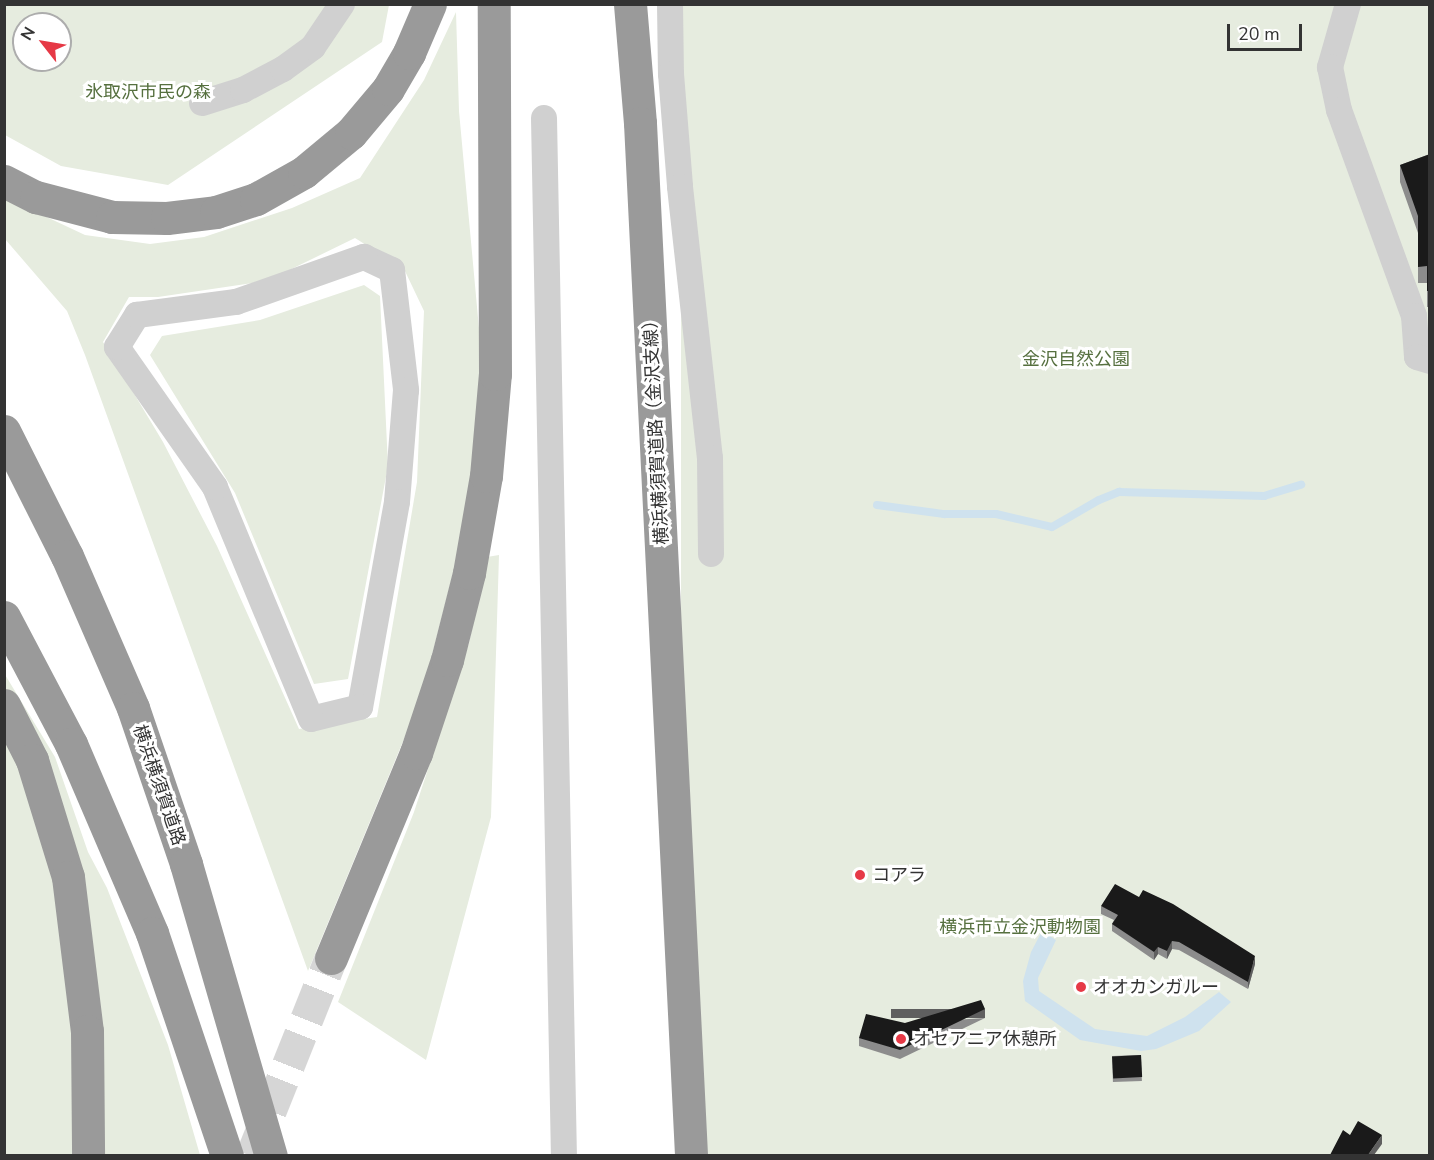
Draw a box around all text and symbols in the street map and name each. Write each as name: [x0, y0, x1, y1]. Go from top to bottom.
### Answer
north arrow: [12, 12, 72, 72]
scale bar: [1230, 12, 1305, 50]
text: 20 m: [1238, 22, 1280, 46]
text: N: [16, 23, 41, 45]
park label: 氷取沢市民の森: [85, 81, 211, 103]
street label: 横浜横須賀道路（金沢支線）: [639, 311, 673, 545]
park label: 金沢自然公園: [1022, 348, 1130, 370]
street label: 横浜横須賀道路: [128, 722, 190, 848]
place label: コアラ: [872, 864, 926, 886]
marker: コアラ: [853, 868, 867, 882]
park label: 横浜市立金沢動物園: [939, 916, 1101, 938]
place label: オオカンガルー: [1093, 976, 1219, 998]
marker: オオカンガルー: [1074, 980, 1088, 994]
place label: オセアニア休憩所: [913, 1028, 1057, 1050]
marker: オセアニア休憩所: [894, 1032, 908, 1046]

